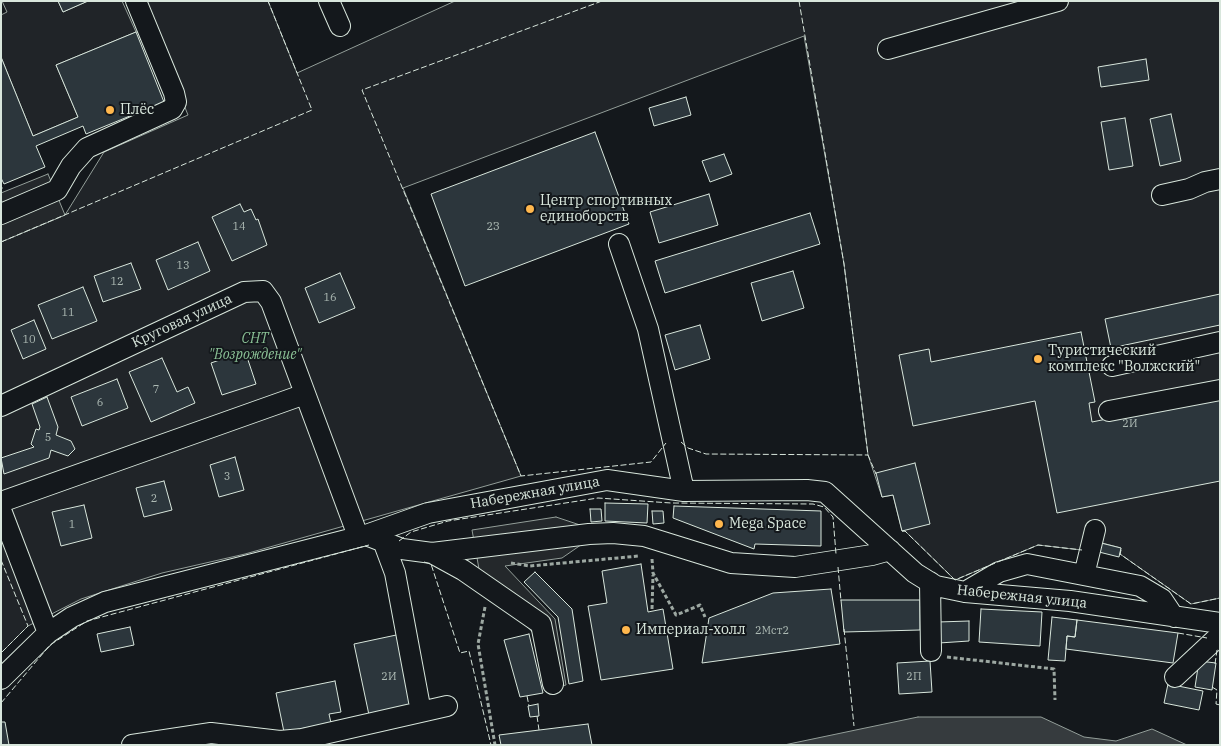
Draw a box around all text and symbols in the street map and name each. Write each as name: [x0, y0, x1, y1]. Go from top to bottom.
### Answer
place label: Плёс: [120, 102, 154, 118]
marker: Плёс: [104, 104, 116, 116]
place label: Центр спортивных единоборств: [540, 193, 672, 226]
marker: Центр спортивных единоборств: [524, 203, 536, 215]
house number: 14: [232, 220, 246, 234]
house number: 2З: [486, 220, 500, 234]
house number: 13: [176, 259, 190, 273]
house number: 12: [110, 275, 124, 289]
street label: Круговая улица: [129, 290, 235, 352]
house number: 16: [323, 291, 337, 305]
house number: 11: [61, 306, 75, 320]
park label: СНТ "Возрождение": [209, 331, 301, 364]
house number: 10: [22, 333, 36, 347]
place label: Туристический комплекс "Волжский": [1048, 343, 1200, 376]
marker: Туристический комплекс "Волжский": [1032, 353, 1044, 365]
house number: 7: [153, 383, 159, 397]
house number: 6: [97, 396, 103, 410]
house number: 2И: [1122, 417, 1138, 431]
house number: 5: [45, 431, 51, 445]
house number: 3: [224, 470, 230, 484]
street label: Набережная улица: [469, 473, 601, 513]
house number: 2: [151, 492, 157, 506]
place label: Mega Space: [729, 516, 806, 532]
house number: 1: [69, 518, 75, 532]
marker: Mega Space: [713, 518, 725, 530]
street label: Набережная улица: [956, 582, 1088, 612]
place label: Империал-холл: [636, 622, 746, 638]
marker: Империал-холл: [620, 624, 632, 636]
house number: 2Мст2: [755, 624, 789, 638]
house number: 2И: [381, 670, 397, 684]
house number: 2П: [906, 670, 922, 684]

